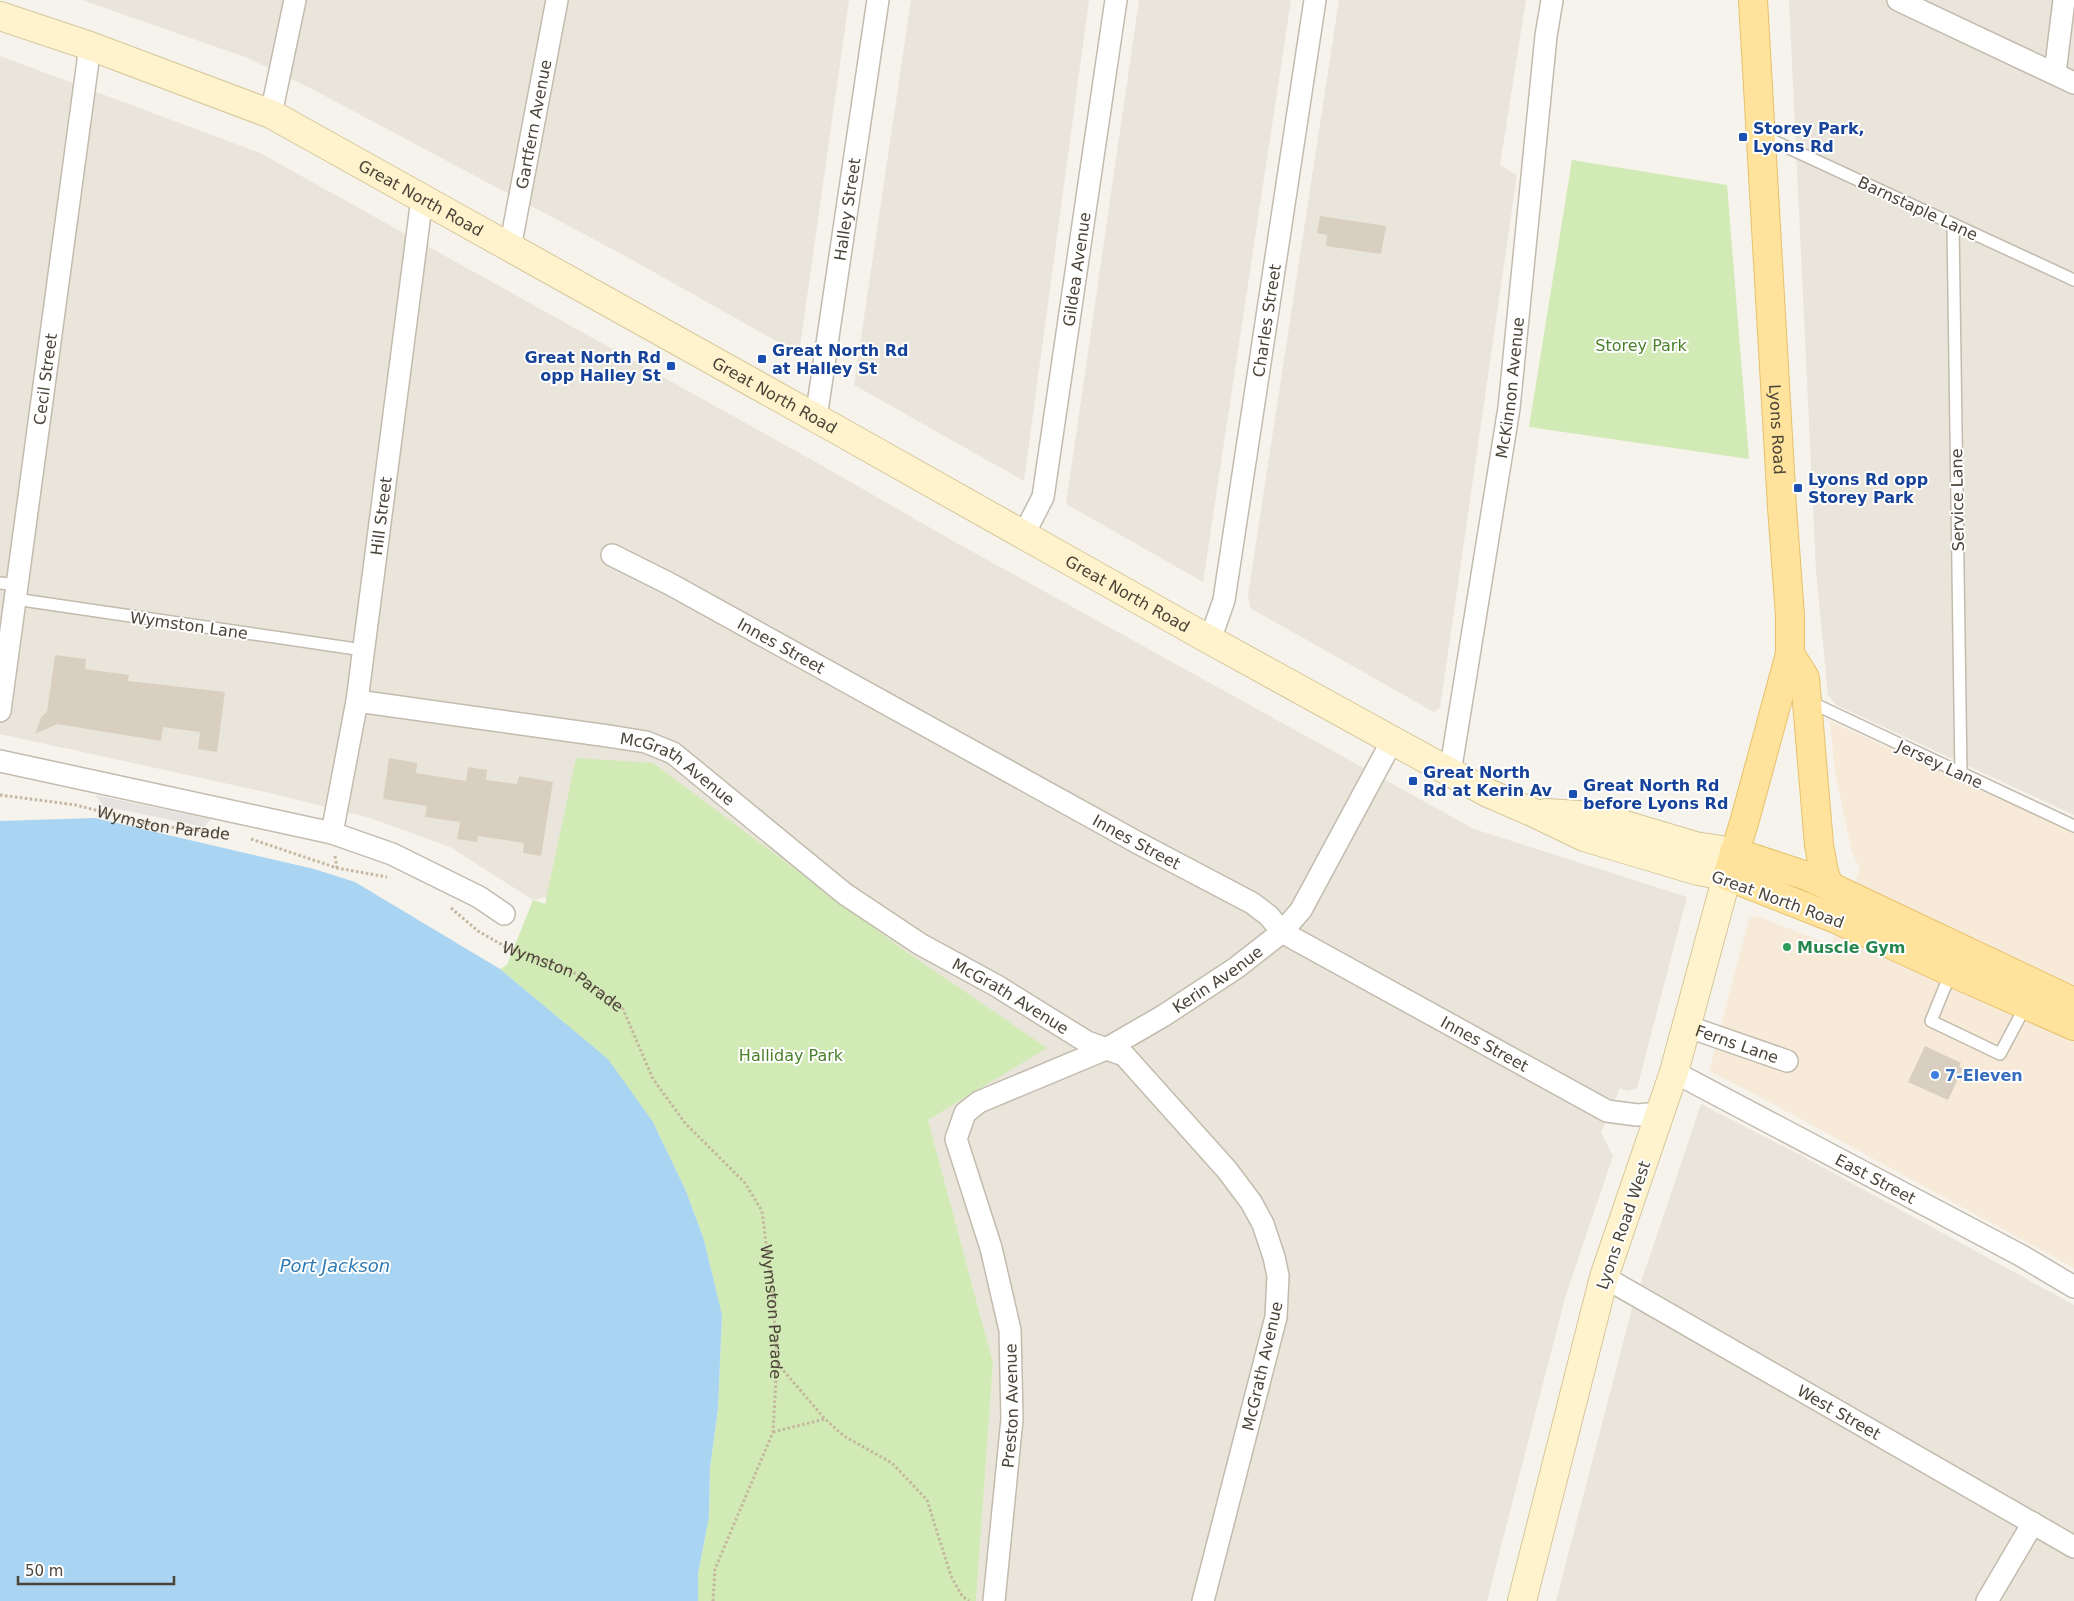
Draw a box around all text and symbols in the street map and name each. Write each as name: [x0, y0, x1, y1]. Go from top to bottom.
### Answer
street label: Gartfern Avenue: [512, 58, 556, 191]
place label: Storey Park, Lyons Rd: [1753, 119, 1865, 156]
marker: Storey Park, Lyons Rd: [1737, 131, 1749, 143]
street label: Great North Road: [355, 156, 486, 240]
street label: Halley Street: [830, 157, 864, 262]
street label: Barnstaple Lane: [1855, 172, 1981, 245]
street label: Gildea Avenue: [1059, 211, 1095, 328]
street label: Charles Street: [1249, 263, 1285, 378]
street label: McKinnon Avenue: [1492, 316, 1528, 460]
street label: Cecil Street: [30, 332, 61, 426]
park label: Storey Park: [1595, 336, 1687, 355]
place label: Great North Rd at Halley St: [772, 341, 909, 378]
place label: Great North Rd opp Halley St: [524, 348, 661, 385]
street label: Great North Road: [709, 353, 840, 438]
marker: Great North Rd at Halley St: [756, 353, 768, 365]
marker: Great North Rd opp Halley St: [665, 360, 677, 372]
street label: Lyons Road: [1765, 384, 1789, 475]
street label: Service Lane: [1947, 448, 1968, 552]
place label: Lyons Rd opp Storey Park: [1808, 470, 1928, 507]
street label: Hill Street: [367, 475, 396, 556]
marker: Lyons Rd opp Storey Park: [1792, 482, 1804, 494]
street label: Great North Road: [1062, 551, 1193, 637]
street label: Wymston Lane: [129, 608, 249, 643]
street label: Innes Street: [734, 614, 828, 678]
street label: McGrath Avenue: [619, 729, 738, 810]
street label: Jersey Lane: [1893, 736, 1986, 793]
place label: Great North Rd at Kerin Av: [1423, 763, 1552, 800]
marker: Great North Rd at Kerin Av: [1407, 775, 1419, 787]
place label: Great North Rd before Lyons Rd: [1583, 776, 1728, 813]
marker: Great North Rd before Lyons Rd: [1567, 788, 1579, 800]
street label: Wymston Parade: [94, 802, 231, 844]
street label: Innes Street: [1089, 811, 1184, 874]
street label: Great North Road: [1709, 867, 1847, 932]
street label: Wymston Parade: [499, 937, 627, 1016]
place label: Muscle Gym: [1797, 938, 1905, 957]
marker: Muscle Gym: [1781, 941, 1793, 953]
street label: Kerin Avenue: [1169, 942, 1267, 1017]
street label: McGrath Avenue: [949, 954, 1072, 1038]
street label: Innes Street: [1437, 1012, 1532, 1076]
street label: Ferns Lane: [1693, 1021, 1781, 1067]
park label: Halliday Park: [739, 1046, 844, 1065]
place label: 7-Eleven: [1945, 1066, 2023, 1085]
marker: 7-Eleven: [1929, 1069, 1941, 1081]
street label: East Street: [1832, 1150, 1919, 1208]
street label: Lyons Road West: [1593, 1158, 1654, 1292]
street label: Wymston Parade: [756, 1243, 786, 1380]
water label: Port Jackson: [280, 1255, 390, 1276]
street label: McGrath Avenue: [1238, 1300, 1287, 1433]
street label: Preston Avenue: [998, 1343, 1022, 1469]
street label: West Street: [1794, 1381, 1884, 1444]
scale bar: [18, 1554, 174, 1586]
text: 50 m: [25, 1562, 63, 1580]

